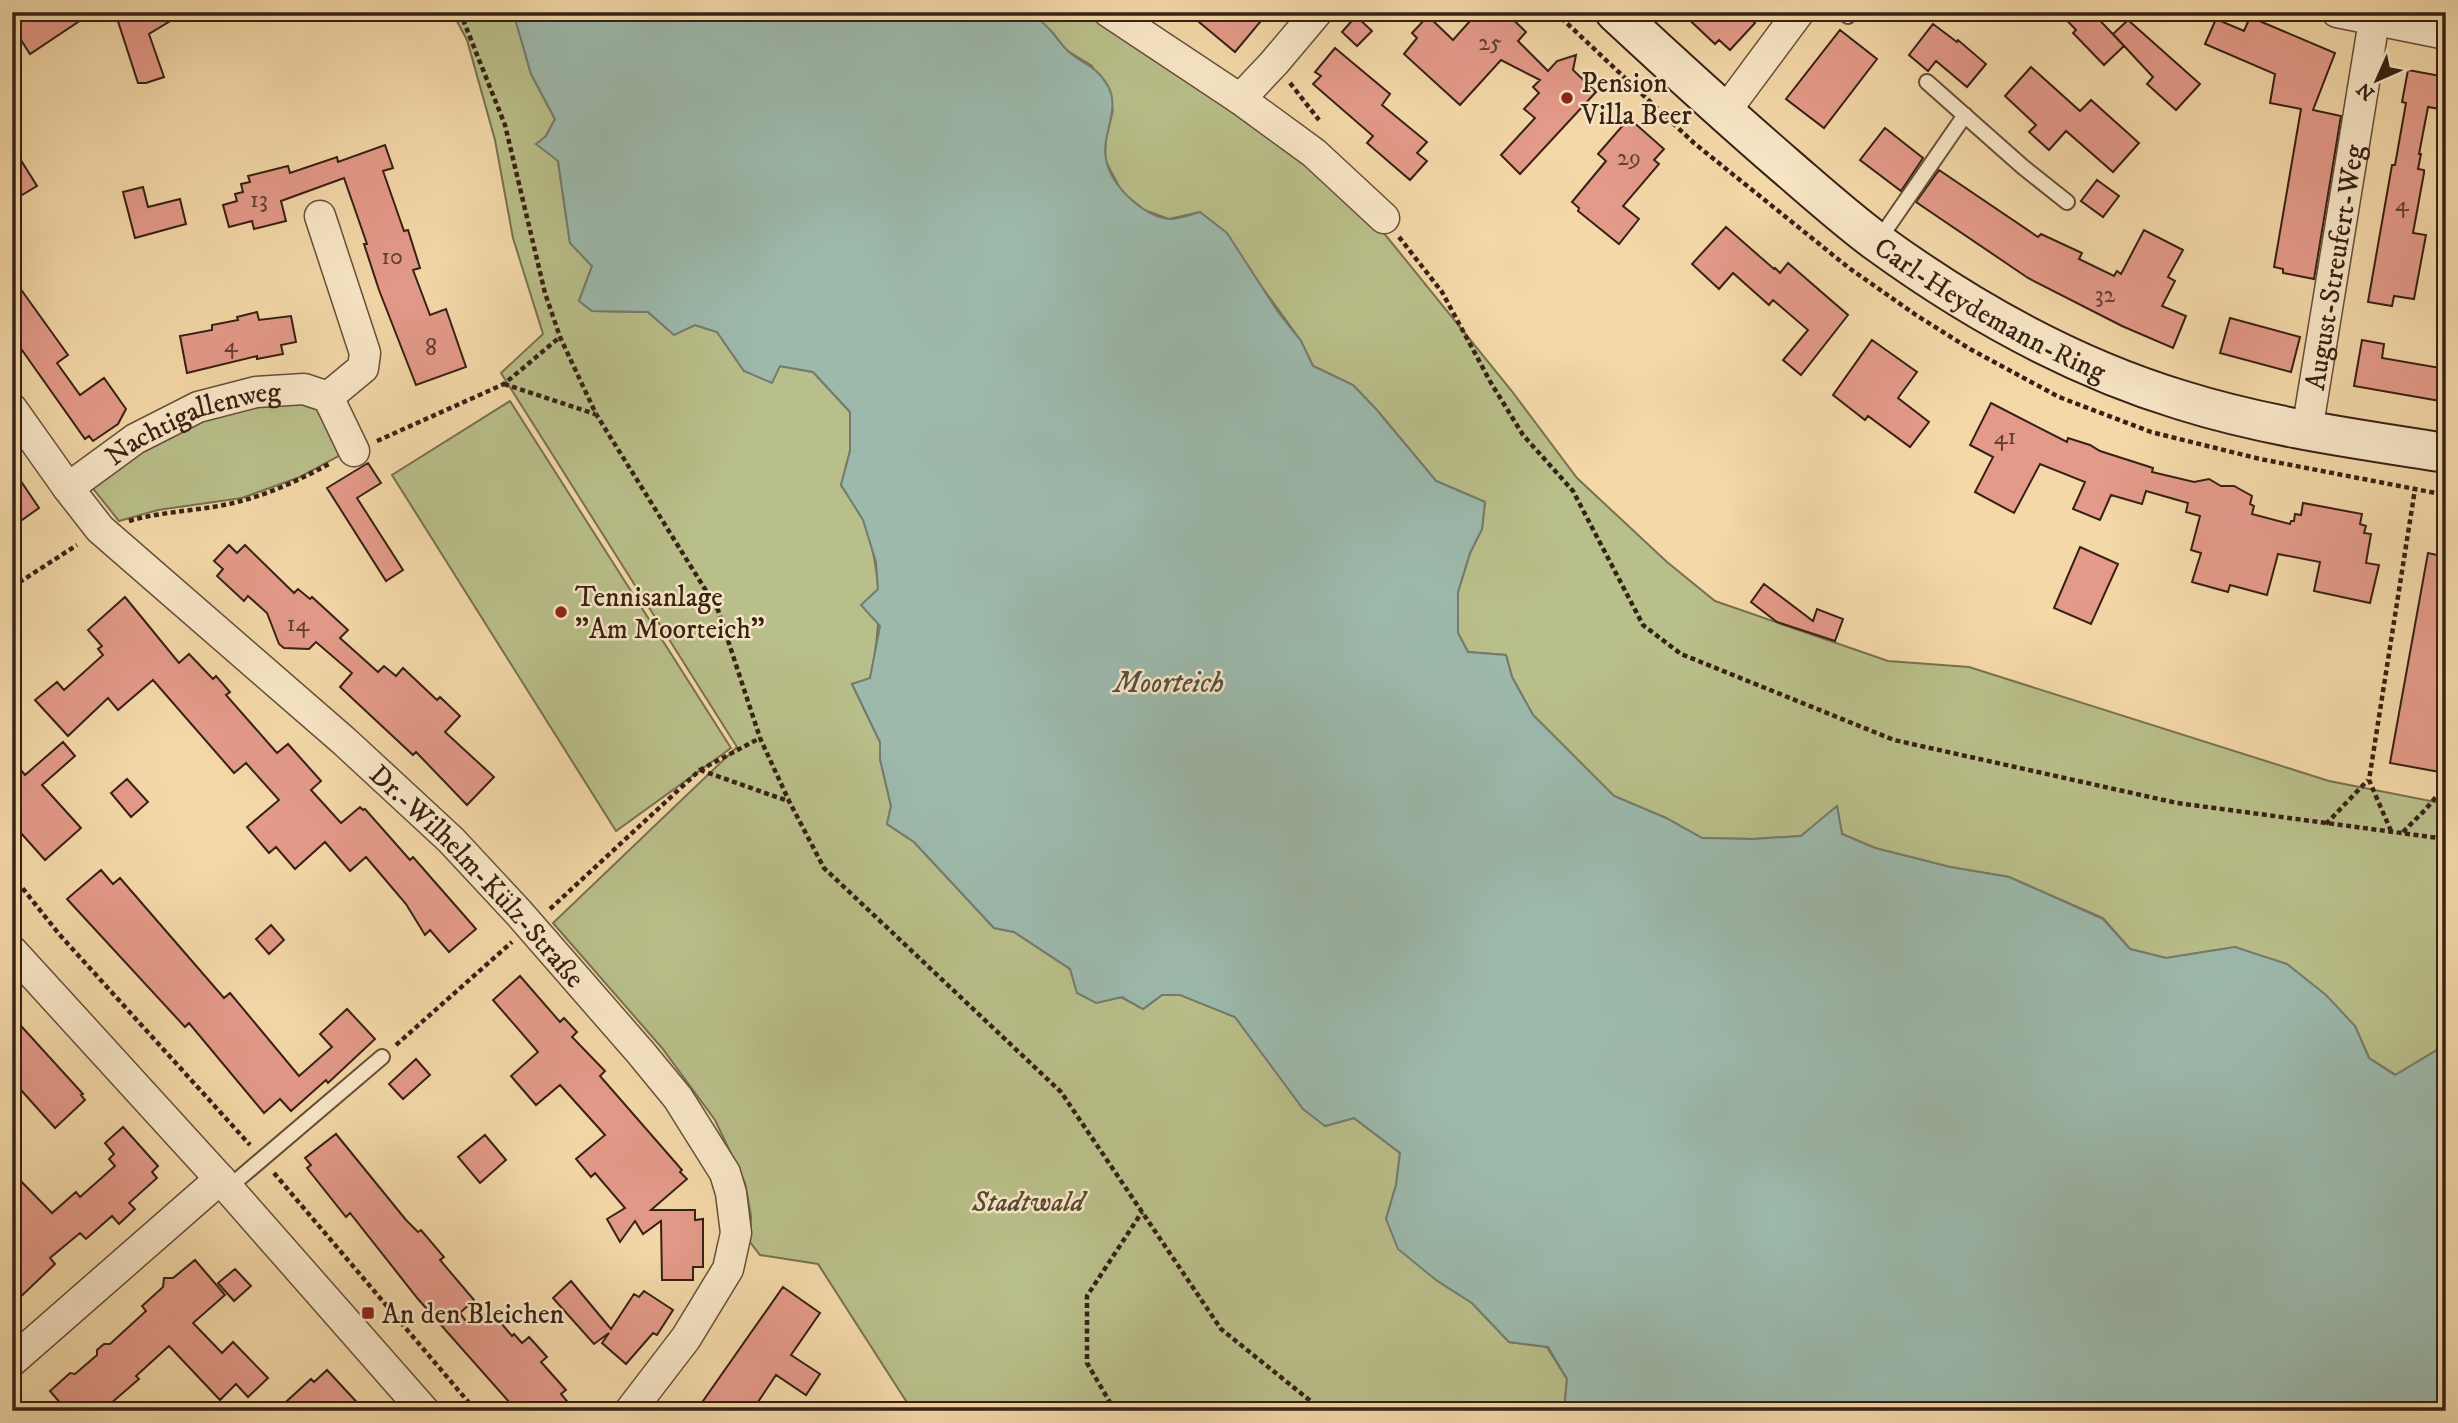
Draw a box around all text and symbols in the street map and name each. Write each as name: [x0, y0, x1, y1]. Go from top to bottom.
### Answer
house number: 25: [1478, 28, 1502, 58]
north arrow: [2342, 46, 2412, 116]
place label: Pension Villa Beer: [1580, 66, 1692, 133]
text: N: [2352, 77, 2380, 105]
marker: Pension Villa Beer: [1559, 90, 1575, 106]
street label: August-Streufert-Weg: [2298, 142, 2373, 393]
house number: 29: [1617, 143, 1641, 173]
house number: 13: [250, 185, 268, 215]
house number: 4: [2395, 189, 2410, 219]
street label: Carl-Heydemann-Ring: [1867, 230, 2111, 390]
house number: 10: [381, 242, 403, 272]
house number: 32: [2095, 280, 2116, 310]
house number: 4: [224, 330, 239, 360]
house number: 8: [425, 333, 437, 363]
street label: Nachtigallenweg: [99, 374, 282, 474]
house number: 41: [1994, 422, 2016, 452]
place label: Tennisanlage "Am Moorteich": [575, 580, 765, 647]
marker: Tennisanlage "Am Moorteich": [553, 604, 569, 620]
house number: 14: [287, 609, 310, 639]
water label: Moorteich: [1112, 665, 1224, 702]
street label: Dr.-Wilhelm-Külz-Straße: [362, 758, 592, 995]
park label: Stadtwald: [971, 1185, 1088, 1220]
place label: An den Bleichen: [382, 1297, 565, 1332]
marker: An den Bleichen: [360, 1305, 376, 1321]

